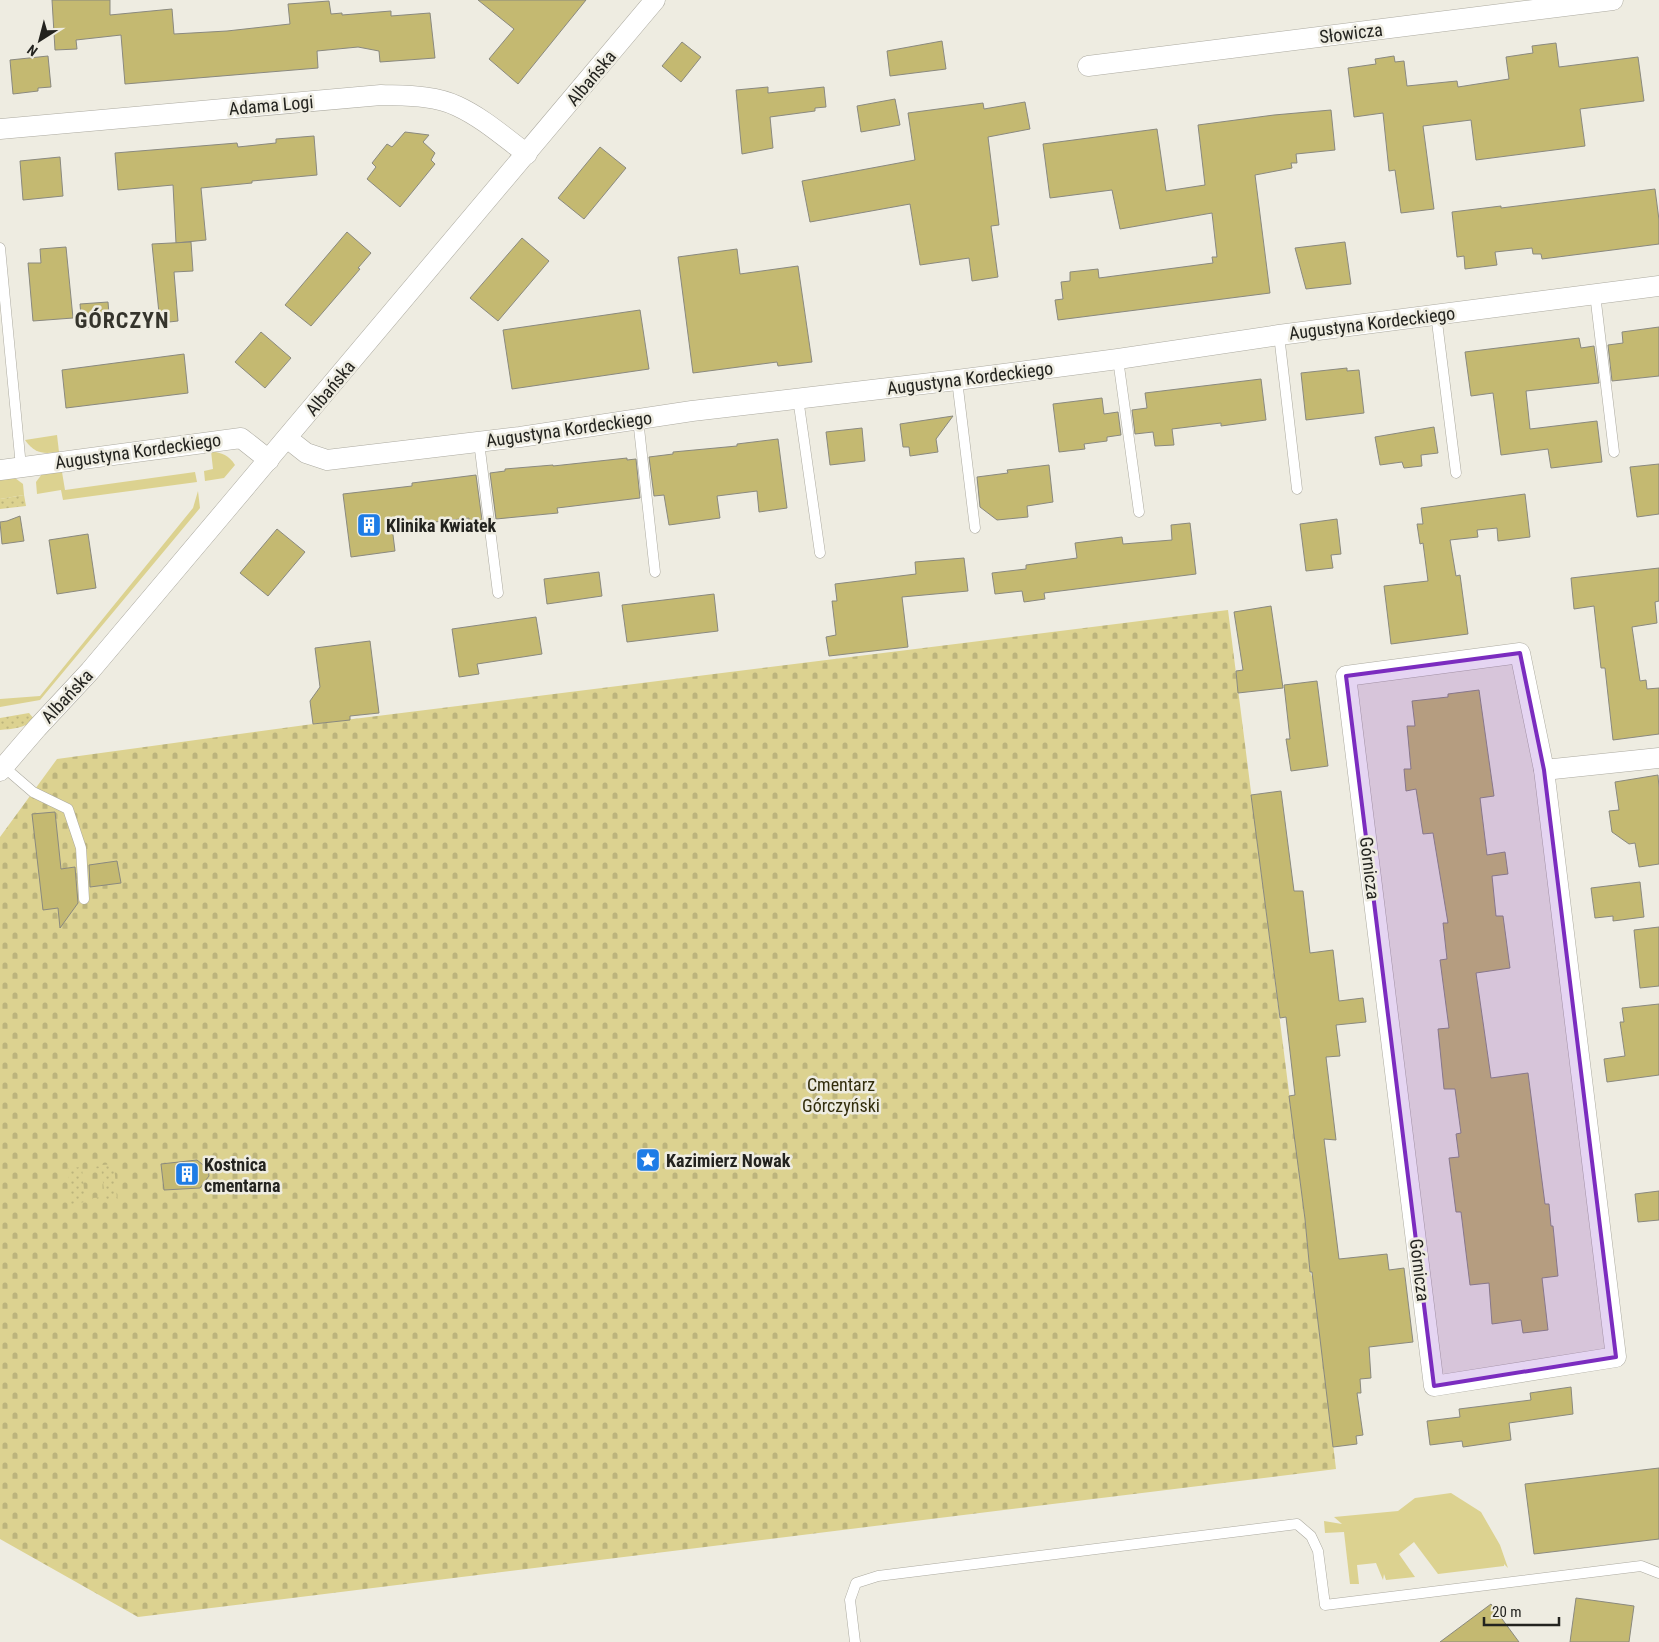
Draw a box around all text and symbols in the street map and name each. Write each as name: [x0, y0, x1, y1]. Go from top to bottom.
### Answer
north arrow: [15, 15, 65, 65]
street label: Słowicza: [1318, 19, 1384, 47]
text: N: [24, 42, 41, 60]
street label: Albańska: [562, 46, 620, 110]
street label: Adama Logi: [228, 91, 314, 119]
street label: Augustyna Kordeckiego: [1288, 302, 1456, 344]
district label: GÓRCZYN: [75, 307, 169, 333]
street label: Albańska: [301, 356, 359, 420]
street label: Augustyna Kordeckiego: [886, 357, 1054, 399]
street label: Augustyna Kordeckiego: [485, 407, 653, 451]
street label: Augustyna Kordeckiego: [54, 429, 222, 473]
building icon: Klinika Kwiatek: [356, 512, 382, 538]
place label: Klinika Kwiatek: [386, 515, 497, 536]
street label: Albańska: [37, 665, 97, 727]
street label: Górnicza: [1356, 836, 1384, 900]
park label: Cmentarz Górczyński: [802, 1074, 880, 1116]
place icon: Kazimierz Nowak: [635, 1147, 661, 1173]
place label: Kazimierz Nowak: [666, 1150, 791, 1171]
place label: Kostnica cmentarna: [204, 1154, 280, 1196]
building icon: Kostnica cmentarna: [174, 1161, 200, 1187]
street label: Górnicza: [1406, 1238, 1434, 1302]
scale bar: [1484, 1594, 1559, 1626]
text: 20 m: [1492, 1603, 1522, 1621]

